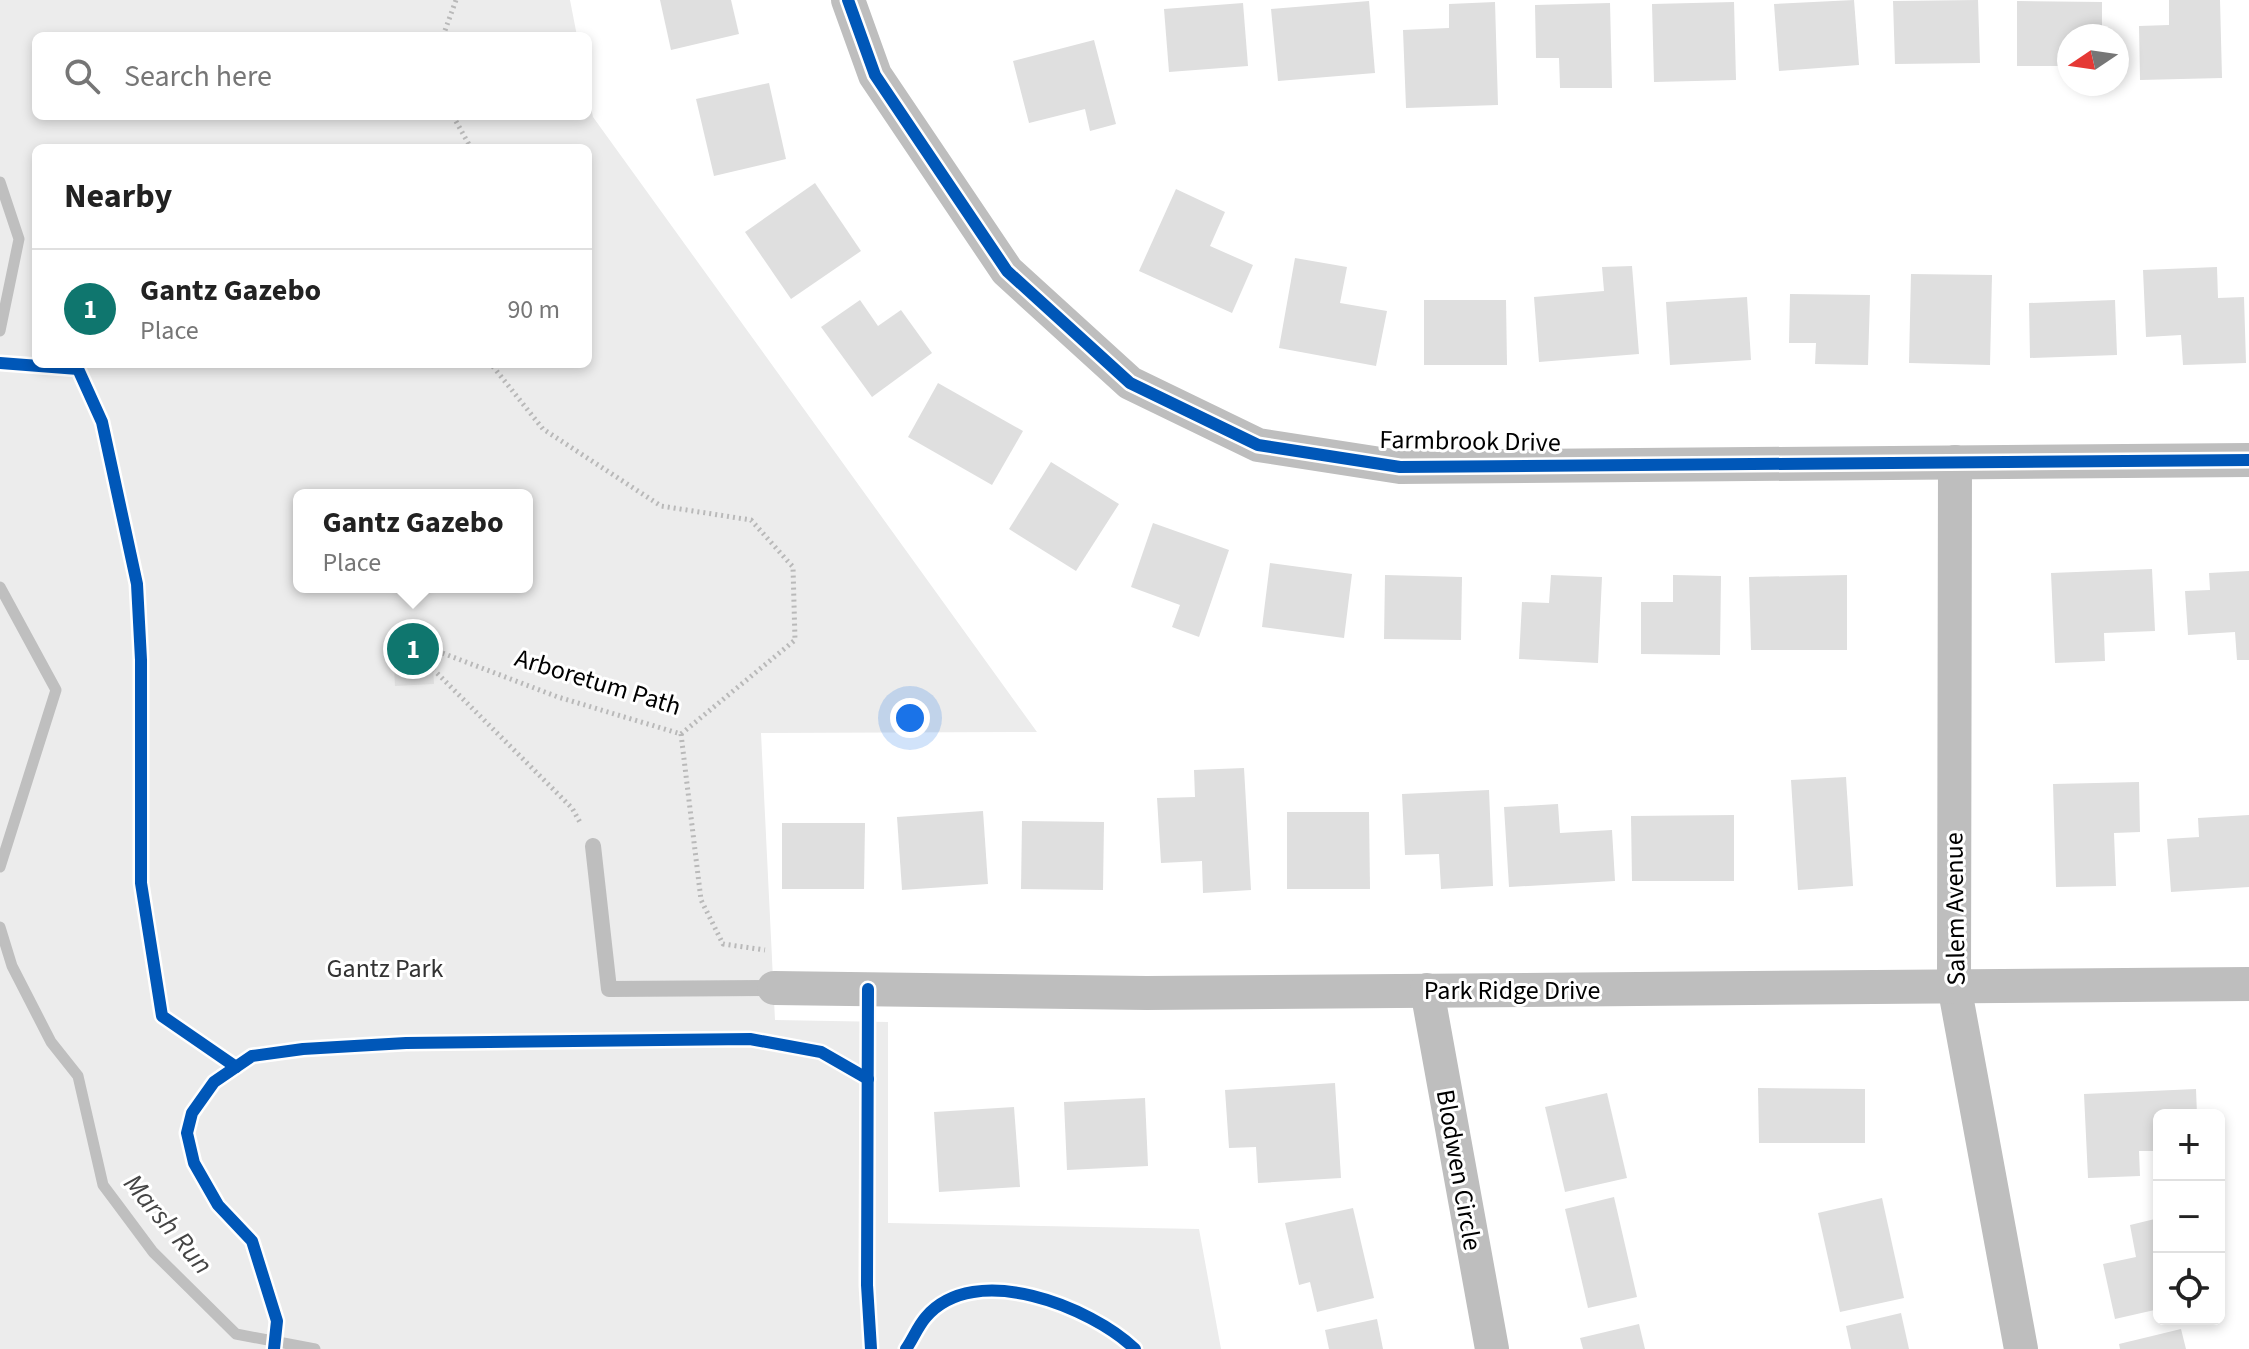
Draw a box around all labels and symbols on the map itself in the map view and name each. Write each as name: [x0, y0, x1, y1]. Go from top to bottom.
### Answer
north arrow: [2057, 24, 2129, 96]
street label: Farmbrook Drive: [1379, 421, 1561, 461]
pin: 1: [387, 619, 439, 679]
street label: Arboretum Path: [510, 639, 686, 725]
your location: [890, 698, 930, 738]
street label: Salem Avenue: [1935, 832, 1975, 986]
park label: Gantz Park: [326, 950, 444, 987]
street label: Park Ridge Drive: [1424, 972, 1600, 1009]
street label: Blodwen Circle: [1427, 1087, 1491, 1253]
water label: Marsh Run: [114, 1165, 222, 1283]

